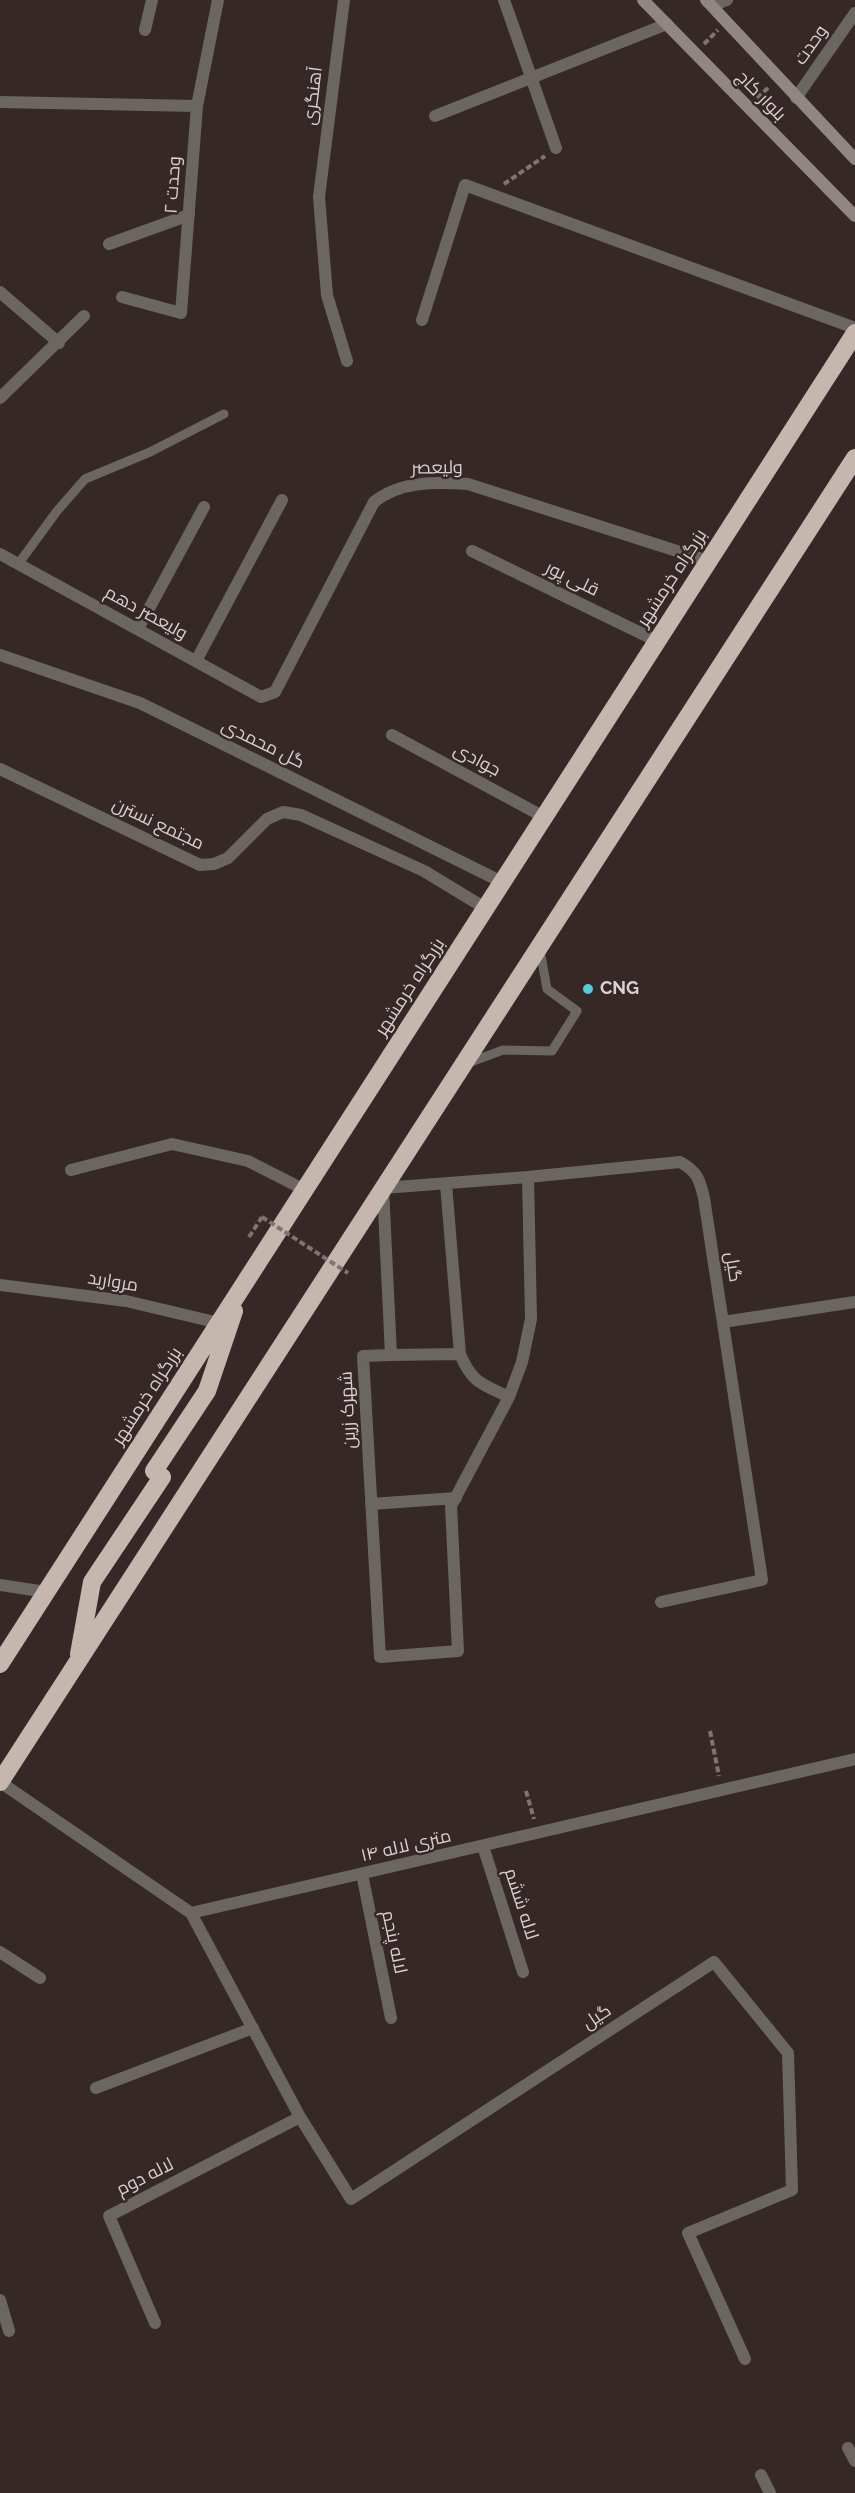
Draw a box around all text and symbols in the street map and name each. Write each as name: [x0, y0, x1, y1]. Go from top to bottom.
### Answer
street label: وحدت: [790, 21, 832, 69]
street label: آهنگری: [299, 66, 327, 126]
street label: بلوار کاج: [732, 66, 790, 126]
street label: وحدت ۲: [160, 155, 186, 215]
street label: ولیعصر: [411, 457, 463, 479]
street label: بزرگراه خرمشهر: [632, 525, 712, 631]
street label: قلی پور: [542, 557, 602, 601]
street label: ولیعصر دهم: [101, 581, 191, 645]
street label: گل محمدی: [218, 715, 308, 773]
street label: جوادی: [450, 739, 504, 781]
street label: مجتمع نسترن: [109, 793, 207, 855]
street label: بزرگراه خرمشهر: [370, 934, 450, 1040]
place label: CNG: [600, 978, 639, 1000]
marker: CNG: [581, 982, 595, 996]
street label: گیل: [720, 1250, 746, 1284]
street label: مروارید: [86, 1267, 140, 1297]
street label: بزرگراه خرمشهر: [107, 1343, 187, 1449]
street label: شهرک زرین: [335, 1371, 361, 1449]
street label: ۱۴ متری لاله: [359, 1825, 453, 1867]
street label: لاله ششم: [499, 1866, 543, 1942]
street label: لاله پنجم: [377, 1908, 411, 1976]
street label: گیل: [579, 2000, 615, 2034]
street label: لاله دوم: [113, 2153, 177, 2201]

